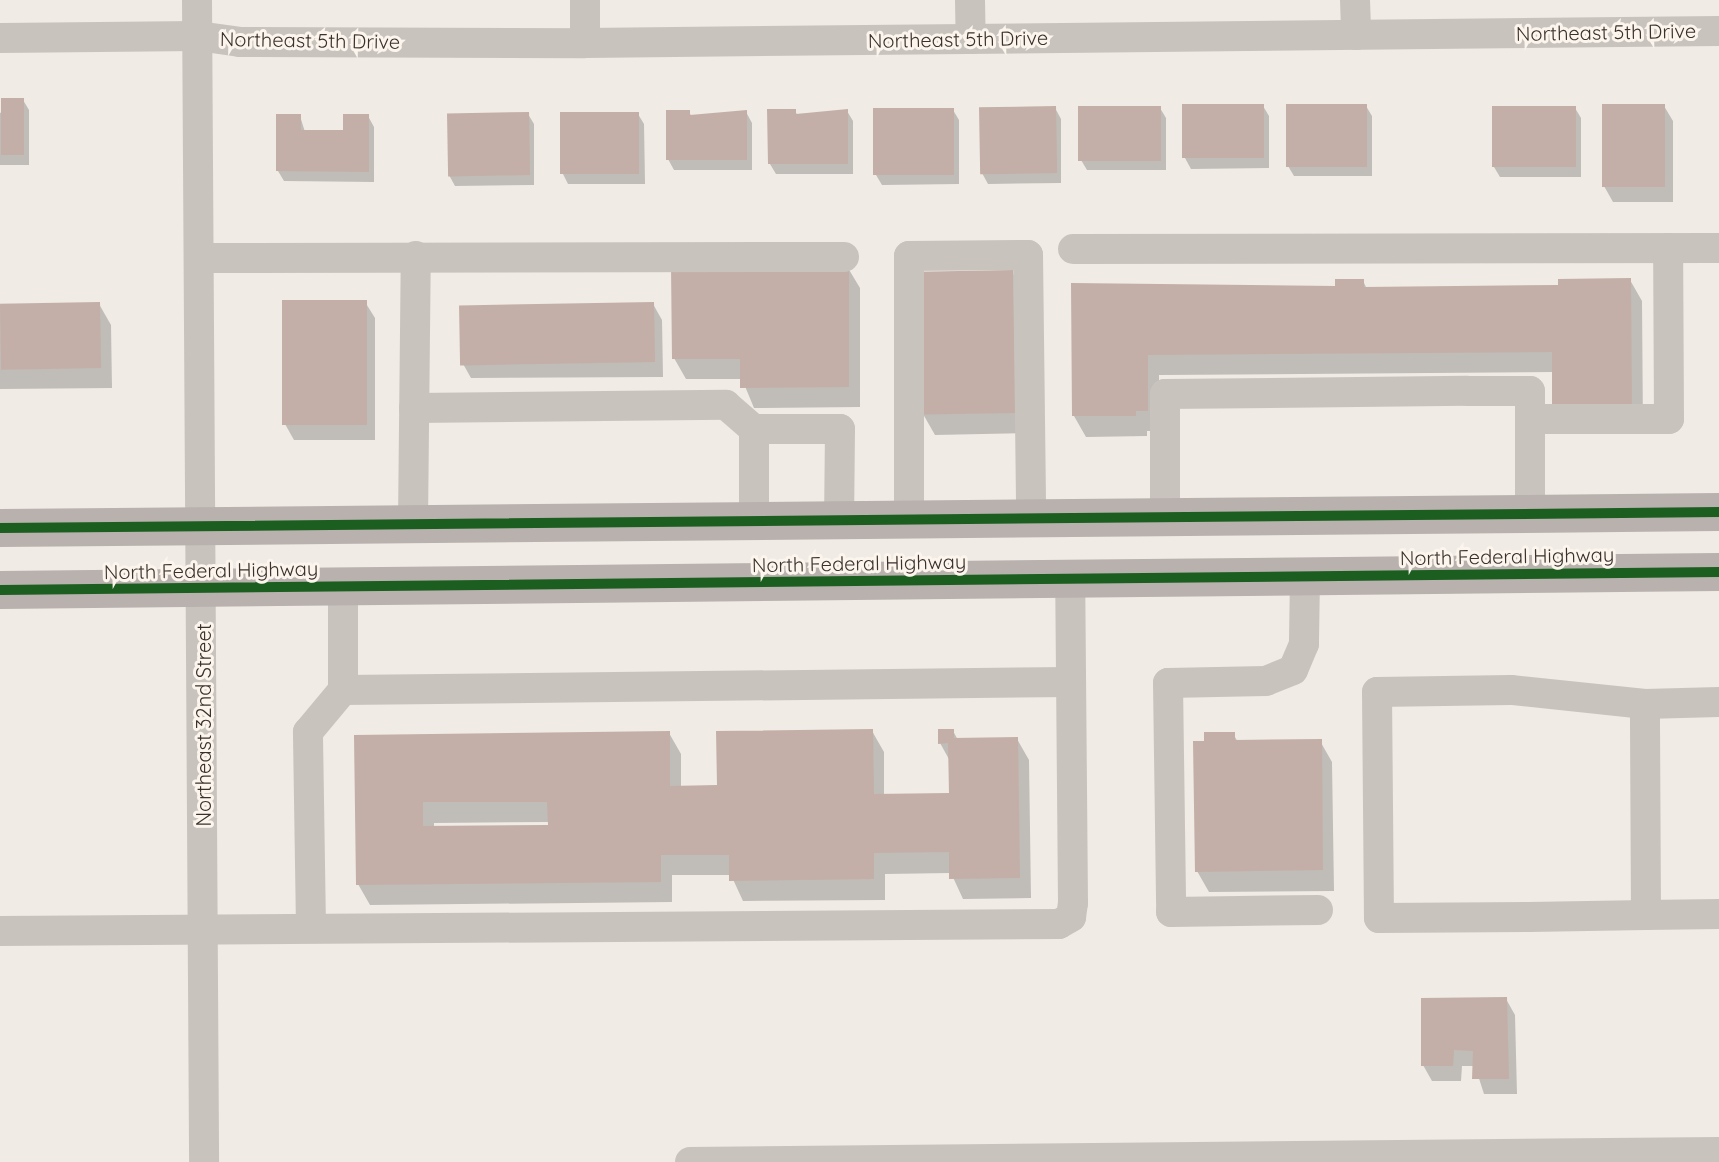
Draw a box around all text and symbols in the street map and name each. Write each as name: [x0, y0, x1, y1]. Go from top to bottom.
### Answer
street label: Northeast 5th Drive: [1516, 18, 1696, 46]
street label: Northeast 5th Drive: [868, 25, 1048, 53]
street label: Northeast 5th Drive: [220, 26, 400, 54]
street label: North Federal Highway: [1400, 542, 1614, 570]
street label: North Federal Highway: [752, 549, 966, 577]
street label: North Federal Highway: [104, 556, 318, 584]
street label: Northeast 32nd Street: [191, 624, 215, 826]

